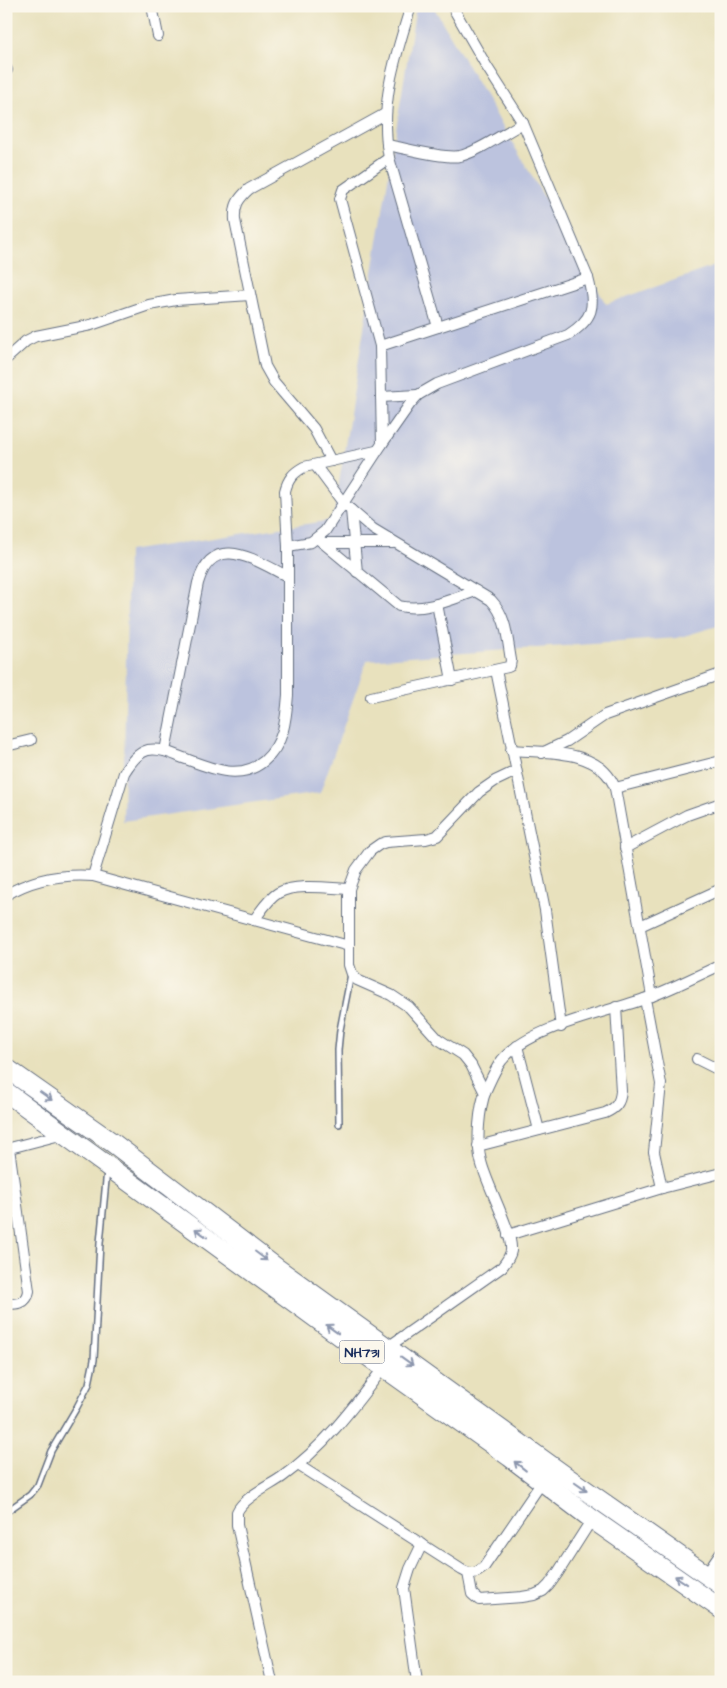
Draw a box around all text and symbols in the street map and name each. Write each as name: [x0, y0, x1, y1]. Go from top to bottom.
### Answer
one-way arrow: [39, 1091, 53, 1101]
one-way arrow: [194, 1228, 208, 1238]
one-way arrow: [254, 1250, 267, 1261]
one-way arrow: [326, 1324, 339, 1335]
road number: NH731: [340, 1340, 384, 1364]
one-way arrow: [400, 1356, 414, 1366]
one-way arrow: [514, 1460, 527, 1471]
one-way arrow: [574, 1482, 588, 1492]
one-way arrow: [675, 1575, 689, 1585]

